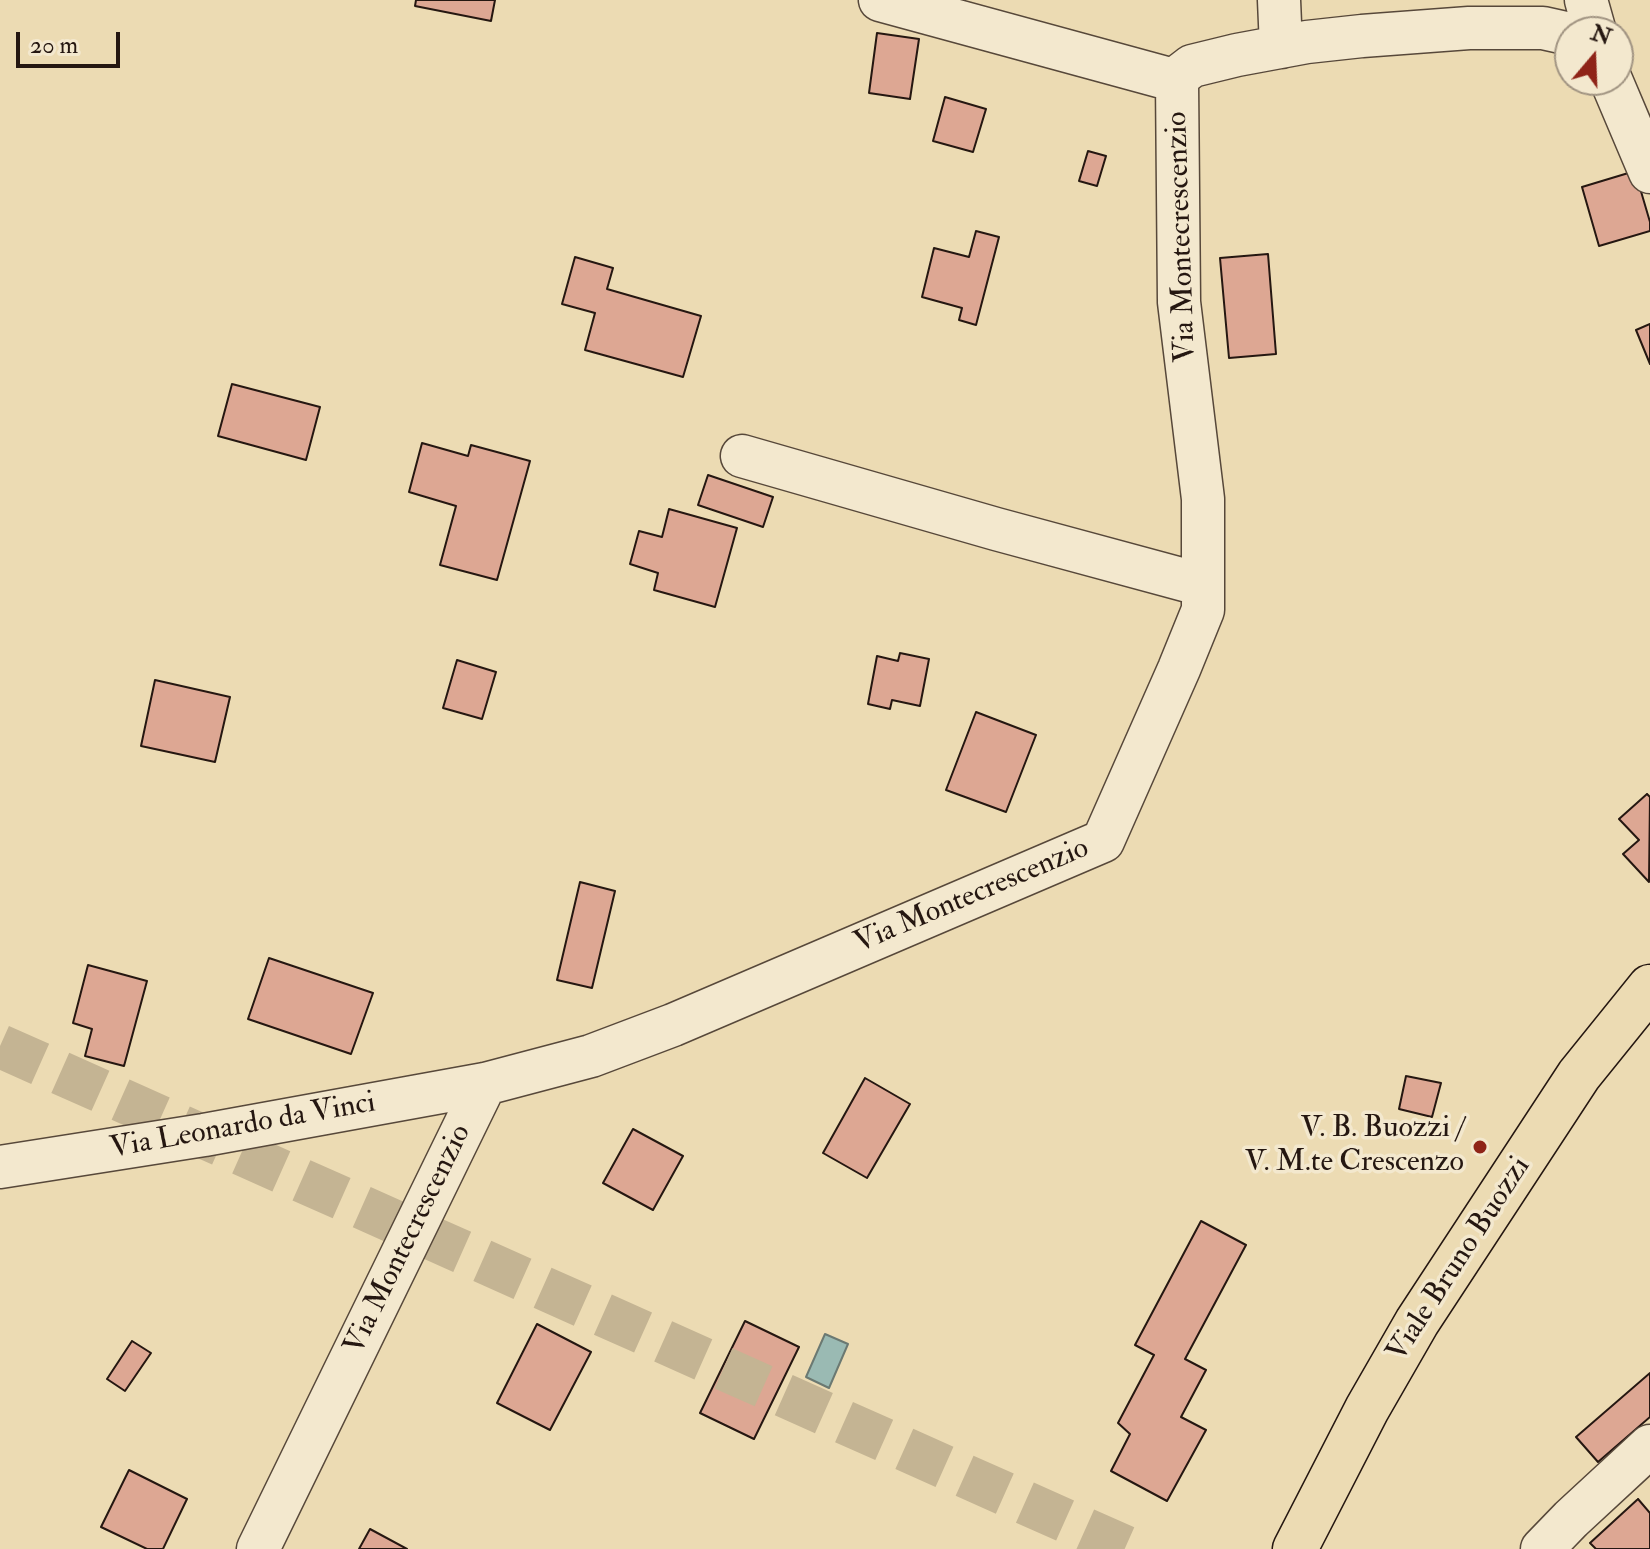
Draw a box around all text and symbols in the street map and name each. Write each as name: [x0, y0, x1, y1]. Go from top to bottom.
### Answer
scale bar: [20, 16, 124, 66]
north arrow: [1554, 16, 1634, 96]
text: N: [1587, 19, 1615, 52]
text: 20 m: [30, 30, 78, 61]
street label: Via Montecrescenzio: [1161, 111, 1205, 363]
street label: Via Montecrescenzio: [849, 831, 1095, 963]
street label: Via Leonardo da Vinci: [108, 1086, 378, 1168]
place label: V. B. Buozzi / V. M.te Crescenzo: [1245, 1112, 1464, 1182]
street label: Via Montecrescenzio: [338, 1119, 480, 1361]
marker: V. B. Buozzi / V. M.te Crescenzo: [1471, 1138, 1489, 1156]
street label: Viale Bruno Buozzi: [1380, 1151, 1540, 1369]

